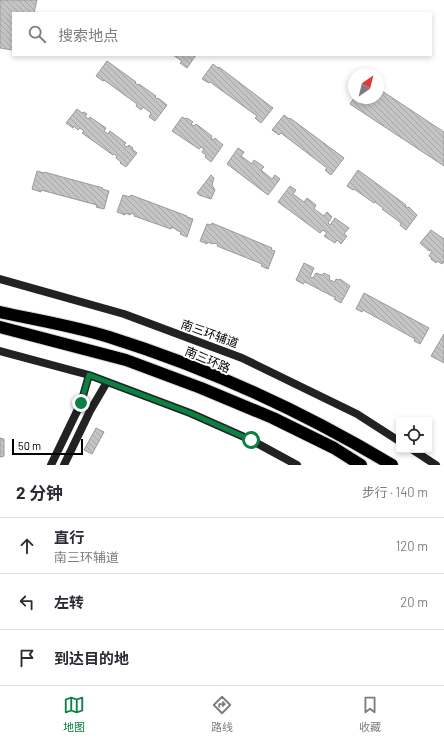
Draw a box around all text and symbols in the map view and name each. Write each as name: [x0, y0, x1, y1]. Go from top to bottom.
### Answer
search box: [12, 12, 432, 56]
icon: search: [26, 23, 48, 45]
text: 搜索地点: [58, 26, 118, 44]
north arrow: [348, 68, 384, 104]
street label: 南三环辅道: [179, 316, 241, 350]
street label: 南三环路: [183, 343, 233, 375]
route end: [72, 394, 90, 412]
map controls: [396, 417, 432, 453]
button: locate: [396, 417, 432, 453]
route start: [242, 431, 260, 449]
scale bar: [12, 437, 83, 456]
text: 50 m: [18, 439, 41, 452]
text: 2 分钟: [16, 482, 63, 502]
text: 步行 · 140 m: [362, 484, 428, 500]
text: 直行: [54, 528, 84, 546]
icon: ahead: [16, 535, 38, 557]
text: 120 m: [396, 538, 428, 554]
text: 南三环辅道: [54, 549, 119, 565]
icon: left: [16, 591, 38, 613]
text: 左转: [54, 593, 84, 611]
text: 20 m: [400, 594, 428, 610]
icon: arrive: [16, 647, 38, 669]
text: 到达目的地: [54, 649, 129, 667]
tab: 地图: [63, 694, 85, 734]
tab: 路线: [211, 694, 233, 734]
tab: 收藏: [359, 694, 381, 734]

